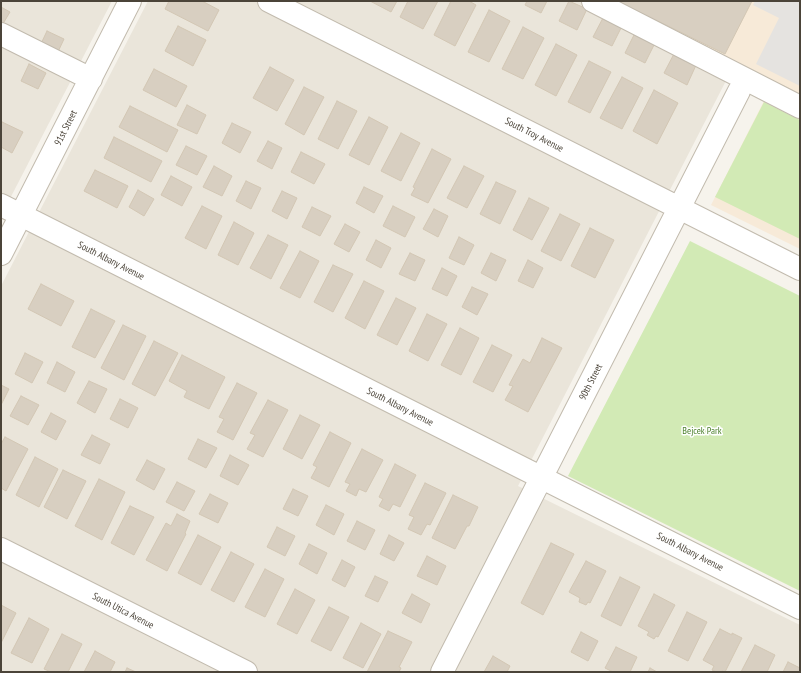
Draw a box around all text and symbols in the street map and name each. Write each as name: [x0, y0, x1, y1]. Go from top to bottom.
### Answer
street label: 91st Street: [52, 108, 80, 148]
street label: South Troy Avenue: [503, 115, 565, 155]
street label: South Albany Avenue: [76, 239, 146, 283]
street label: 90th Street: [577, 362, 605, 402]
street label: South Albany Avenue: [365, 385, 435, 429]
park label: Bejcek Park: [682, 425, 722, 437]
street label: South Albany Avenue: [655, 530, 725, 574]
street label: South Utica Avenue: [90, 590, 156, 632]

